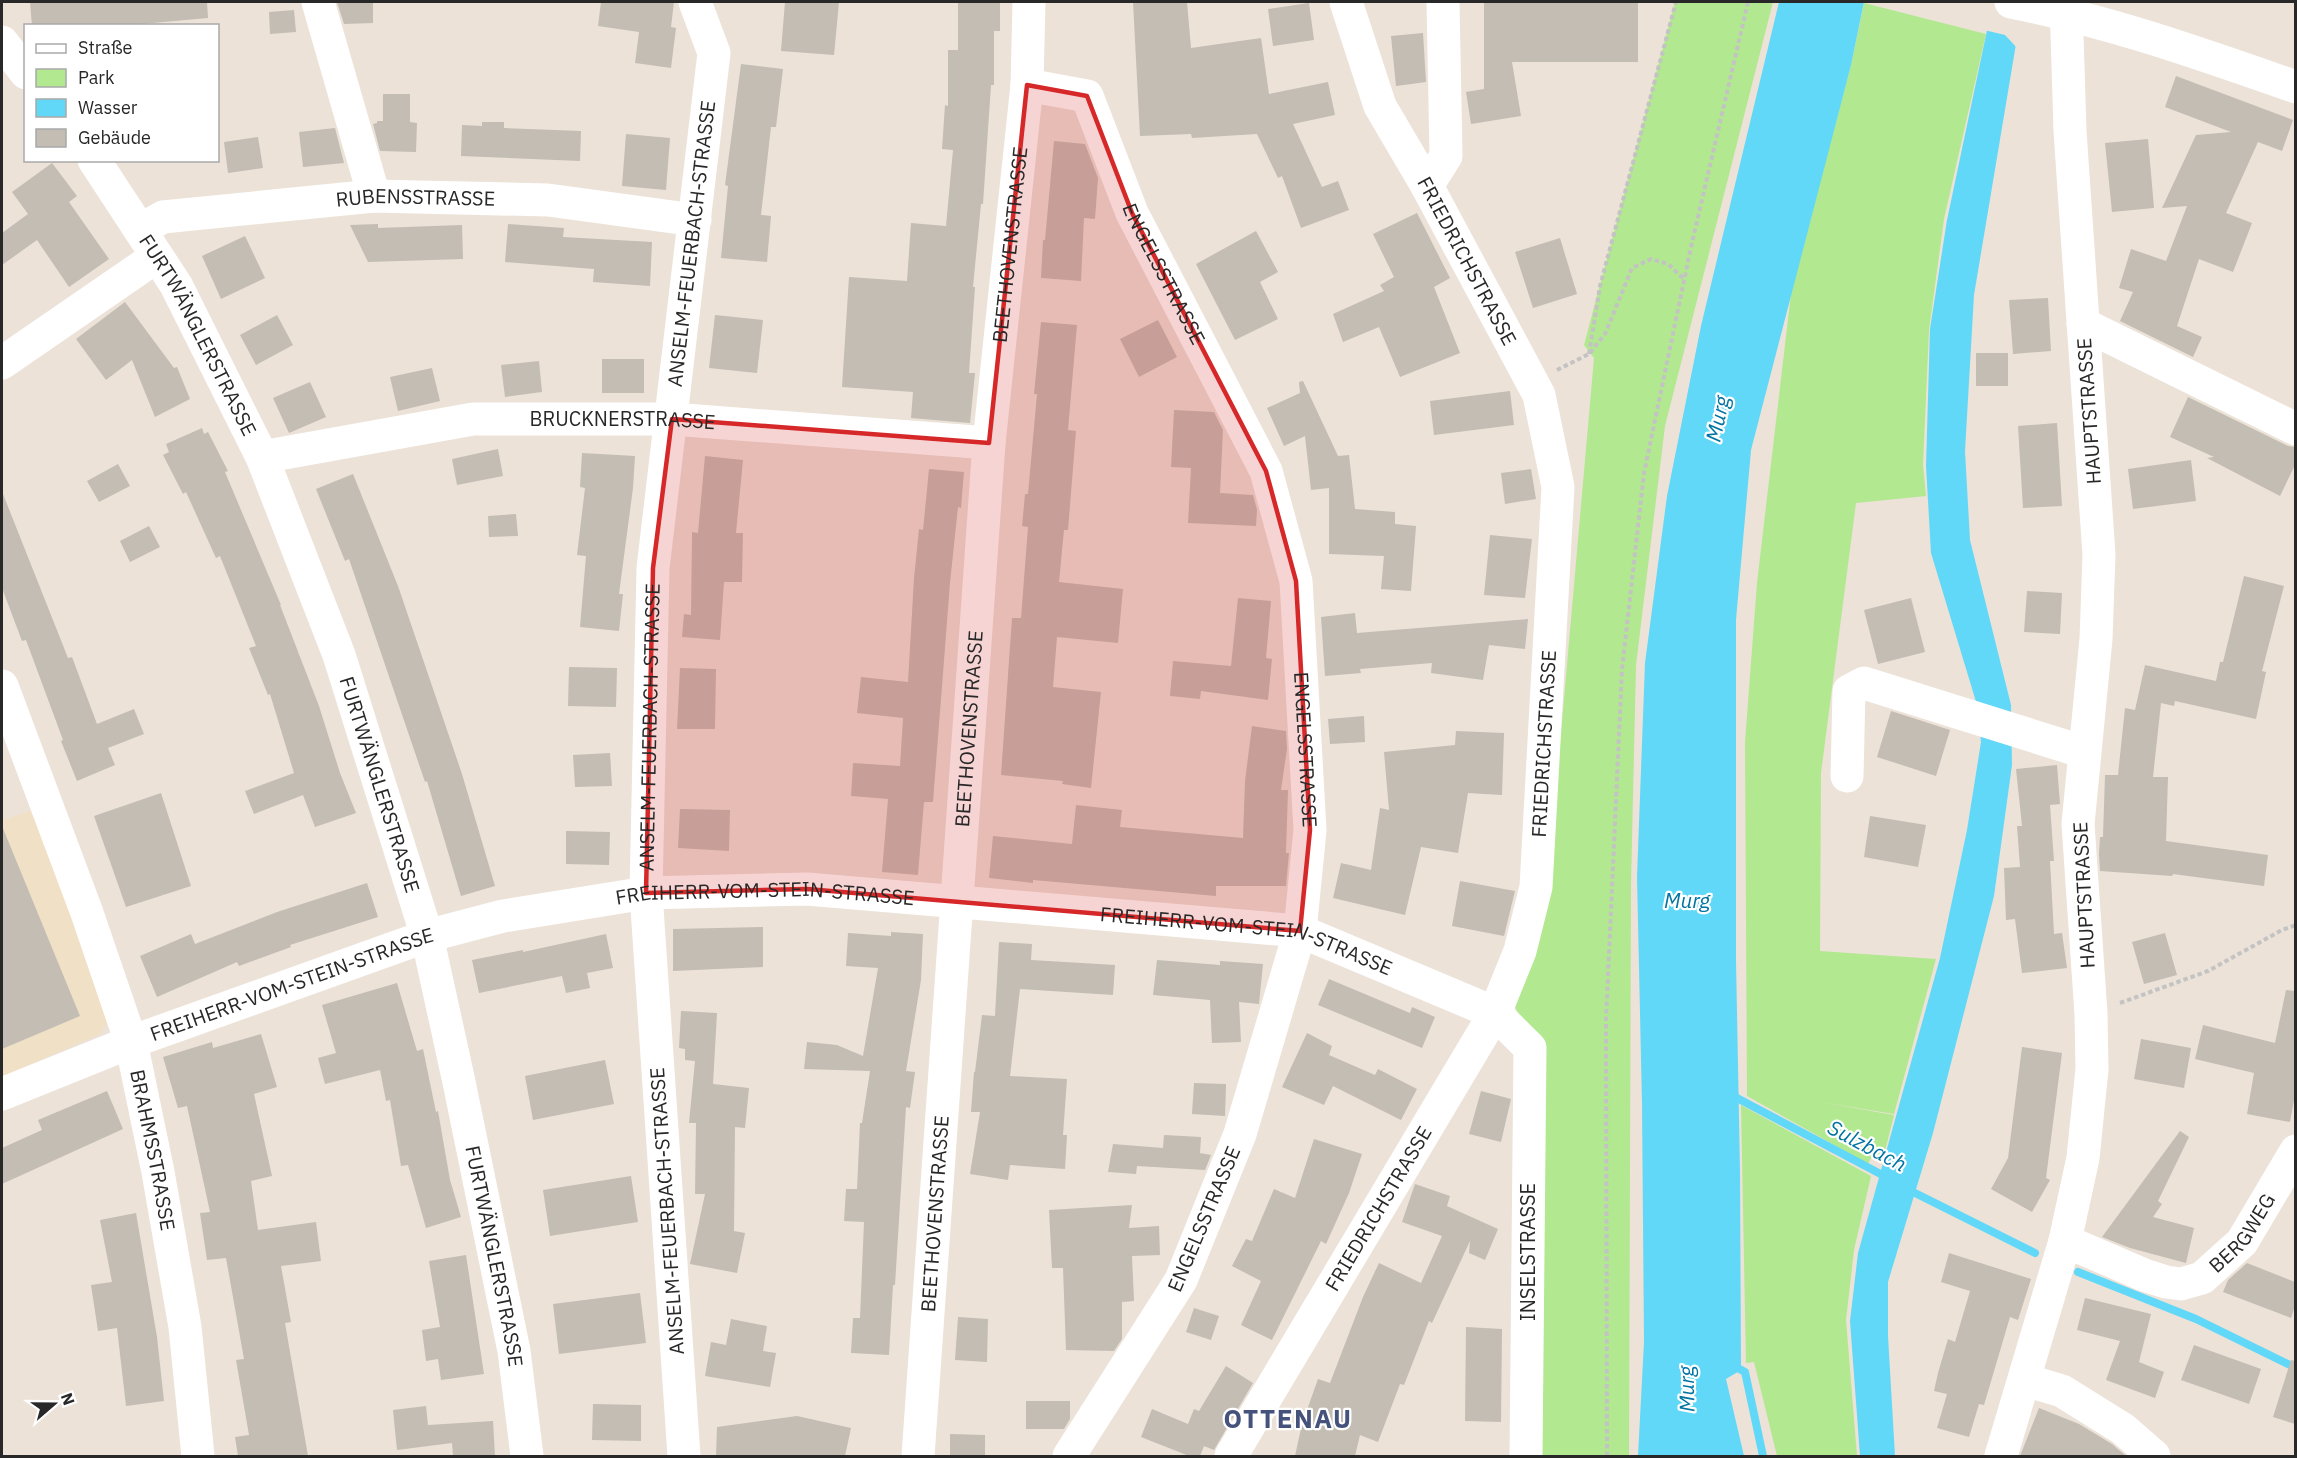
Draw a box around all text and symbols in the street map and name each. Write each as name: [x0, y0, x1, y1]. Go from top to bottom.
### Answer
legend: [24, 24, 219, 162]
text: Straße: [78, 36, 132, 59]
text: Park: [78, 66, 115, 89]
text: Wasser: [78, 96, 138, 119]
street label: ANSELM-FEUERBACH-STRASSE: [661, 99, 721, 388]
text: Gebäude: [78, 126, 151, 149]
street label: BEETHOVENSTRASSE: [986, 145, 1033, 344]
street label: FRIEDRICHSTRASSE: [1411, 172, 1523, 350]
street label: RUBENSSTRASSE: [335, 182, 496, 213]
street label: ENGELSSTRASSE: [1117, 199, 1212, 349]
street label: FURTWÄNGLERSTRASSE: [133, 229, 263, 440]
street label: HAUPTSTRASSE: [2070, 337, 2107, 485]
water label: Murg: [1699, 392, 1736, 444]
street label: BRUCKNERSTRASSE: [530, 405, 717, 435]
street label: ANSELM-FEUERBACH-STRASSE: [632, 583, 666, 872]
street label: BEETHOVENSTRASSE: [948, 629, 989, 828]
street label: FRIEDRICHSTRASSE: [1525, 649, 1562, 838]
street label: ENGELSSTRASSE: [1288, 671, 1324, 828]
street label: FURTWÄNGLERSTRASSE: [334, 673, 427, 896]
street label: HAUPTSTRASSE: [2066, 821, 2101, 969]
street label: FREIHERR-VOM-STEIN-STRASSE: [613, 875, 916, 911]
water label: Murg: [1664, 886, 1711, 914]
street label: FREIHERR-VOM-STEIN-STRASSE: [1099, 900, 1397, 981]
street label: FREIHERR-VOM-STEIN-STRASSE: [146, 921, 436, 1047]
street label: ANSELM-FEUERBACH-STRASSE: [643, 1066, 690, 1356]
street label: BRAHMSSTRASSE: [124, 1067, 182, 1233]
water label: Sulzbach: [1823, 1113, 1912, 1178]
street label: BEETHOVENSTRASSE: [914, 1114, 955, 1313]
street label: FRIEDRICHSTRASSE: [1318, 1121, 1438, 1296]
street label: ENGELSSTRASSE: [1161, 1142, 1246, 1296]
street label: FURTWÄNGLERSTRASSE: [459, 1143, 530, 1368]
street label: INSELSTRASSE: [1514, 1183, 1541, 1321]
street label: BERGWEG: [2203, 1188, 2281, 1279]
water label: Murg: [1672, 1364, 1700, 1412]
north arrow: [24, 1374, 84, 1434]
text: N: [57, 1390, 79, 1408]
district label: OTTENAU: [1223, 1401, 1353, 1435]

